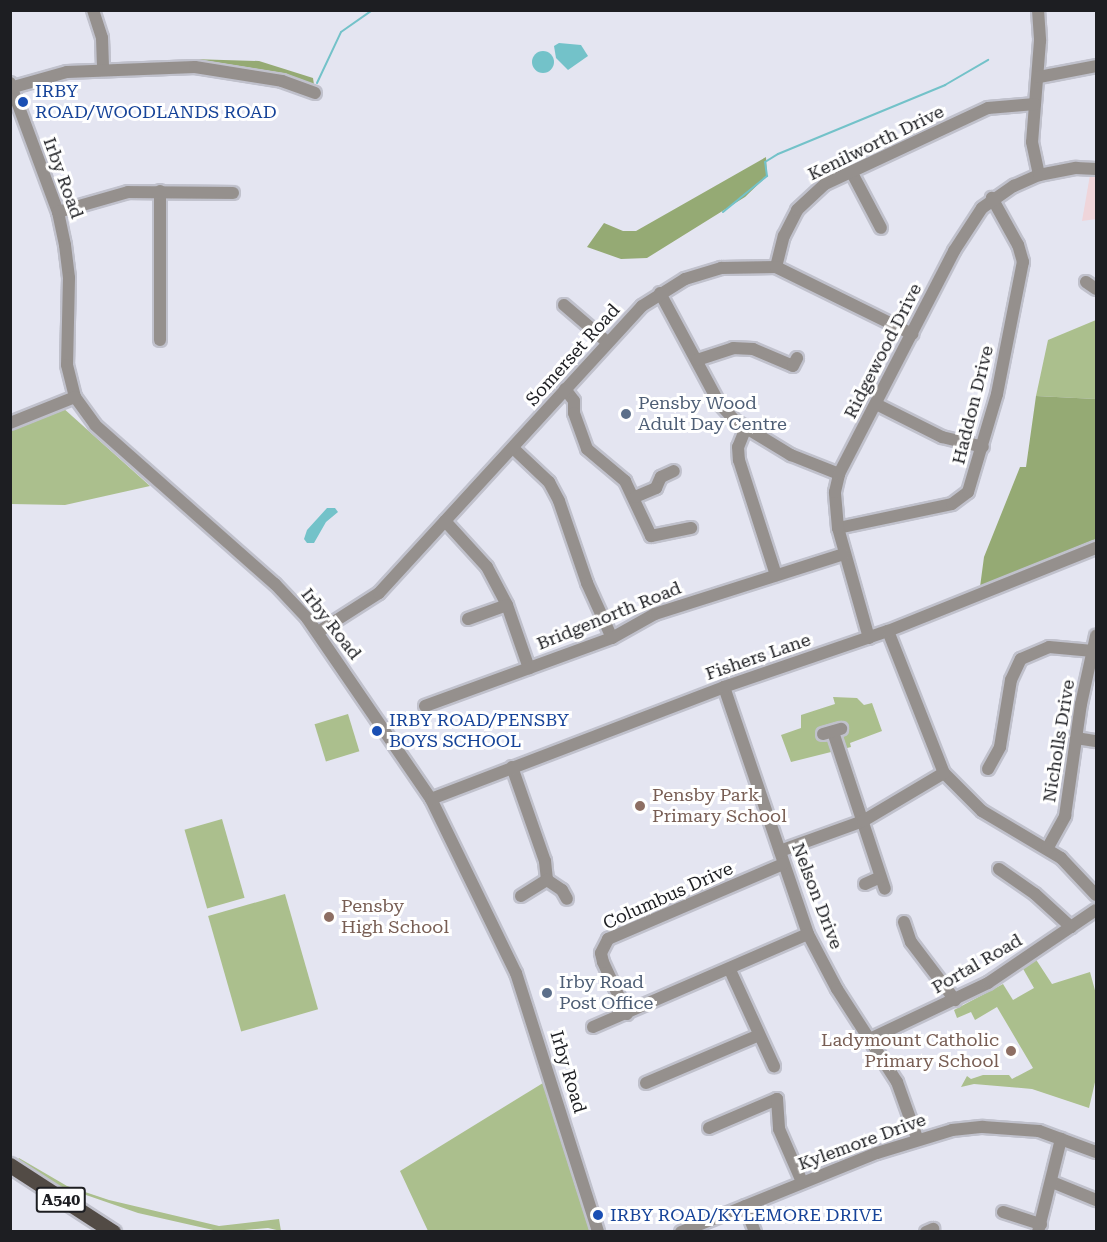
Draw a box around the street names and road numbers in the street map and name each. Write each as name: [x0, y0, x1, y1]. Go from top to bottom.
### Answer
street label: Kenilworth Drive: [804, 101, 948, 185]
street label: Irby Road: [38, 134, 88, 222]
street label: Ridgewood Drive: [840, 280, 926, 422]
street label: Somerset Road: [521, 299, 625, 411]
street label: Haddon Drive: [948, 343, 998, 467]
street label: Bridgenorth Road: [534, 577, 684, 655]
street label: Irby Road: [296, 584, 366, 664]
street label: Fishers Lane: [703, 629, 813, 685]
street label: Nicholls Drive: [1039, 678, 1079, 804]
street label: Nelson Drive: [787, 840, 847, 952]
street label: Columbus Drive: [600, 858, 736, 934]
street label: Portal Road: [928, 929, 1026, 999]
street label: Irby Road: [545, 1028, 591, 1116]
street label: Kylemore Drive: [795, 1109, 929, 1175]
road number: A540: [36, 1187, 86, 1213]

